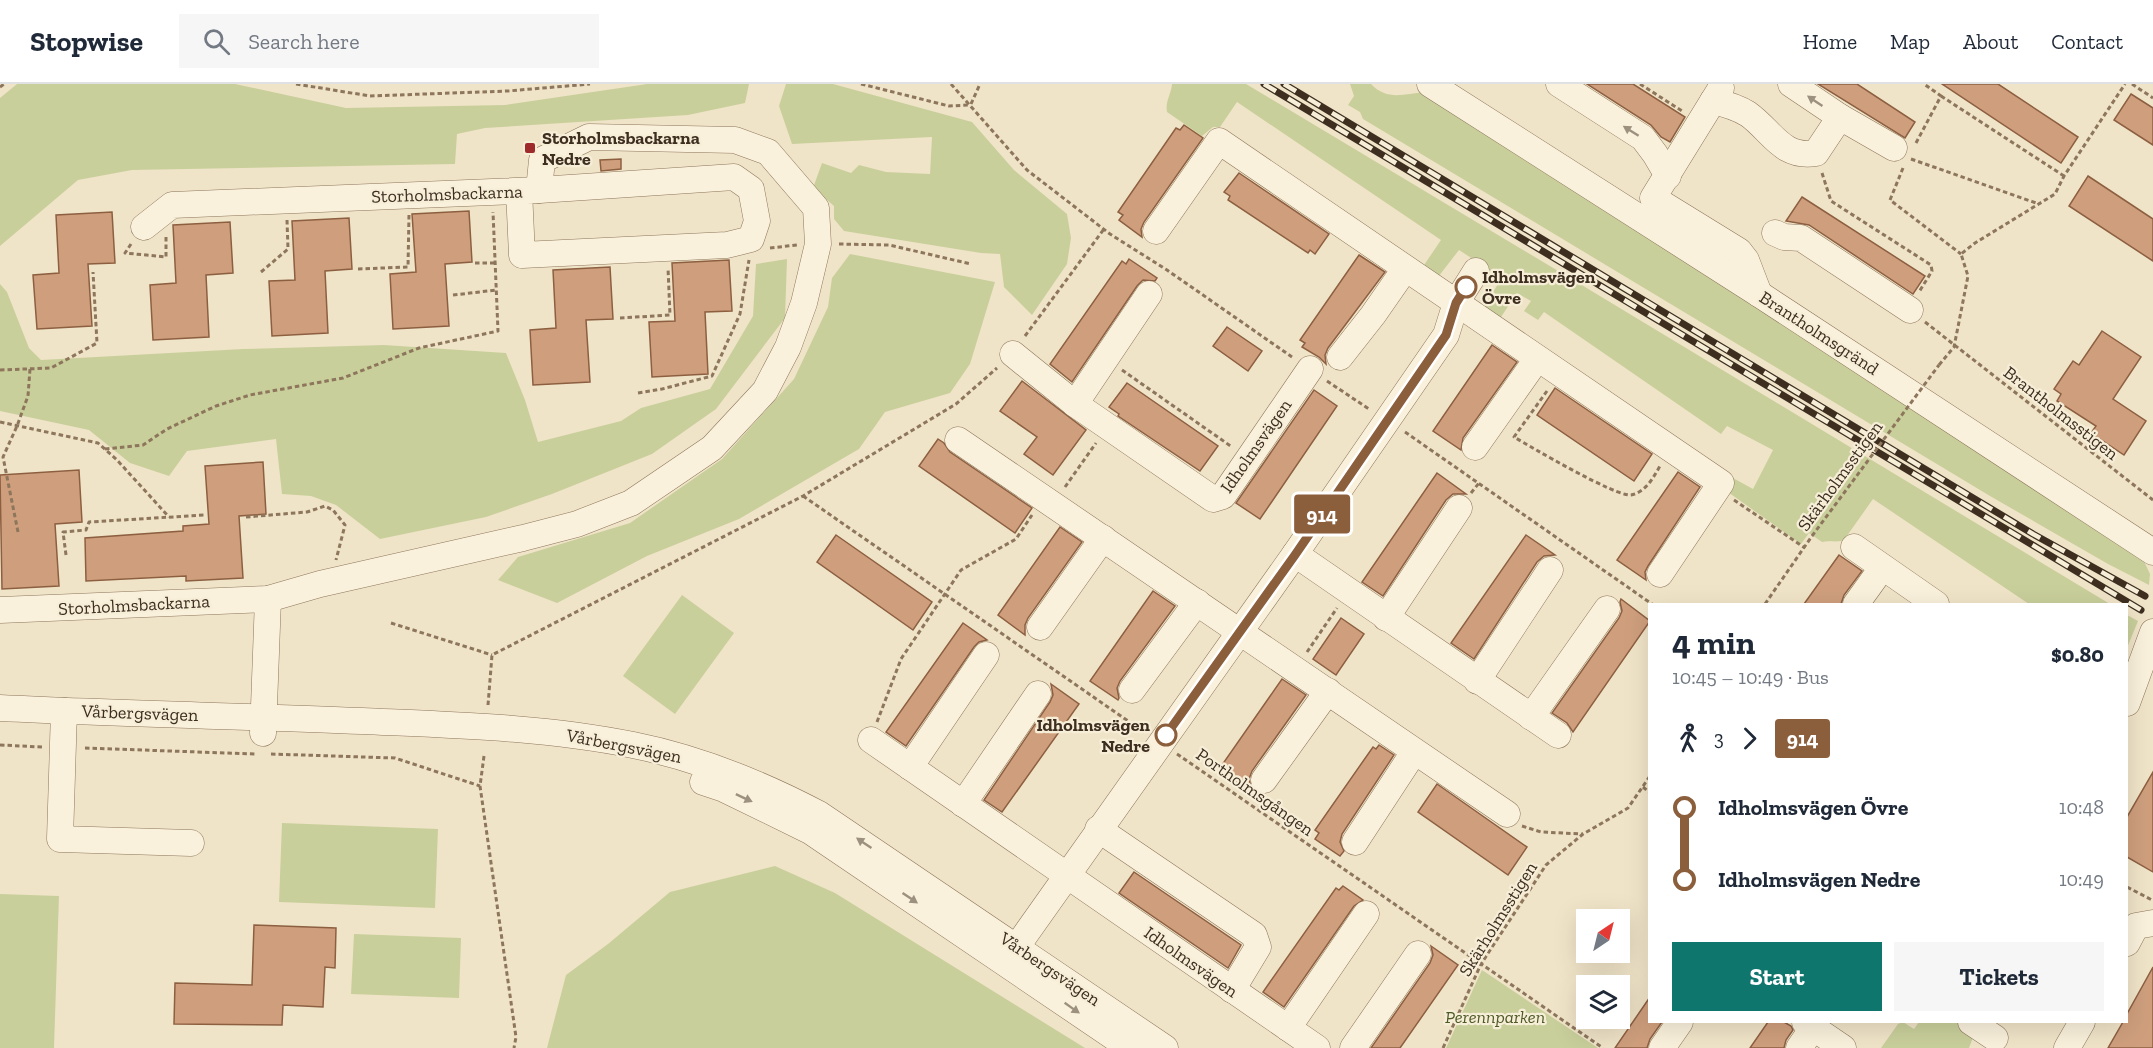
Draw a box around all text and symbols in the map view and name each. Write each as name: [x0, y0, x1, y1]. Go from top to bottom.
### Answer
search box: [179, 14, 599, 68]
text: Stopwise: [30, 25, 143, 58]
icon: search: [200, 25, 233, 58]
text: Search here: [248, 28, 360, 55]
text: Home: [1803, 29, 1857, 54]
text: Map: [1890, 29, 1930, 54]
text: About: [1963, 29, 2018, 54]
text: Contact: [2051, 29, 2123, 54]
one-way arrow: [1808, 95, 1824, 107]
one-way arrow: [1623, 126, 1639, 137]
place label: Storholmsbackarna Nedre: [542, 127, 700, 170]
marker: Storholmsbackarna Nedre: [523, 141, 537, 155]
street label: Storholmsbackarna: [371, 180, 523, 208]
place label: Idholmsvägen Övre: [1482, 266, 1596, 309]
marker: Idholmsvägen Övre: [1455, 276, 1477, 298]
street label: Brantholmsgränd: [1755, 286, 1883, 380]
street label: Brantholmsstigen: [1999, 361, 2123, 465]
street label: Idholmsvägen: [1216, 394, 1297, 497]
street label: Skärholmsstigen: [1793, 416, 1888, 535]
line badge: 914: [1288, 494, 1356, 534]
text: 914: [1306, 502, 1338, 527]
street label: Storholmsbackarna: [58, 590, 211, 620]
text: 4 min: [1672, 623, 1755, 662]
text: $0.80: [2051, 641, 2104, 668]
text: 10:45 – 10:49 · Bus: [1672, 665, 1829, 689]
street label: Vårbergsvägen: [80, 700, 199, 726]
place label: Idholmsvägen Nedre: [1037, 714, 1150, 757]
icon: walk: [1672, 722, 1705, 755]
icon: forward: [1733, 722, 1766, 755]
street label: Vårbergsvägen: [564, 724, 684, 768]
marker: Idholmsvägen Nedre: [1155, 724, 1177, 746]
text: 3: [1714, 726, 1724, 750]
text: 914: [1787, 726, 1818, 751]
street label: Portholmsgången: [1192, 743, 1319, 841]
one-way arrow: [735, 793, 753, 803]
text: Idholmsvägen Övre: [1718, 794, 1908, 821]
text: 10:48: [2059, 795, 2104, 819]
one-way arrow: [856, 837, 872, 849]
street label: Skärholmsstigen: [1454, 857, 1542, 980]
text: Idholmsvägen Nedre: [1718, 866, 1920, 893]
text: 10:49: [2059, 867, 2104, 891]
one-way arrow: [902, 892, 918, 904]
north arrow: [1576, 909, 1630, 963]
map controls: [1576, 909, 1630, 1029]
street label: Idholmsvägen: [1140, 922, 1243, 1003]
street label: Vårbergsvägen: [995, 927, 1105, 1011]
button: Start: [1672, 942, 1882, 1011]
button: Tickets: [1894, 942, 2104, 1011]
button: layers: [1576, 975, 1630, 1029]
one-way arrow: [1063, 1002, 1079, 1014]
park label: Perennparken: [1445, 1006, 1545, 1028]

